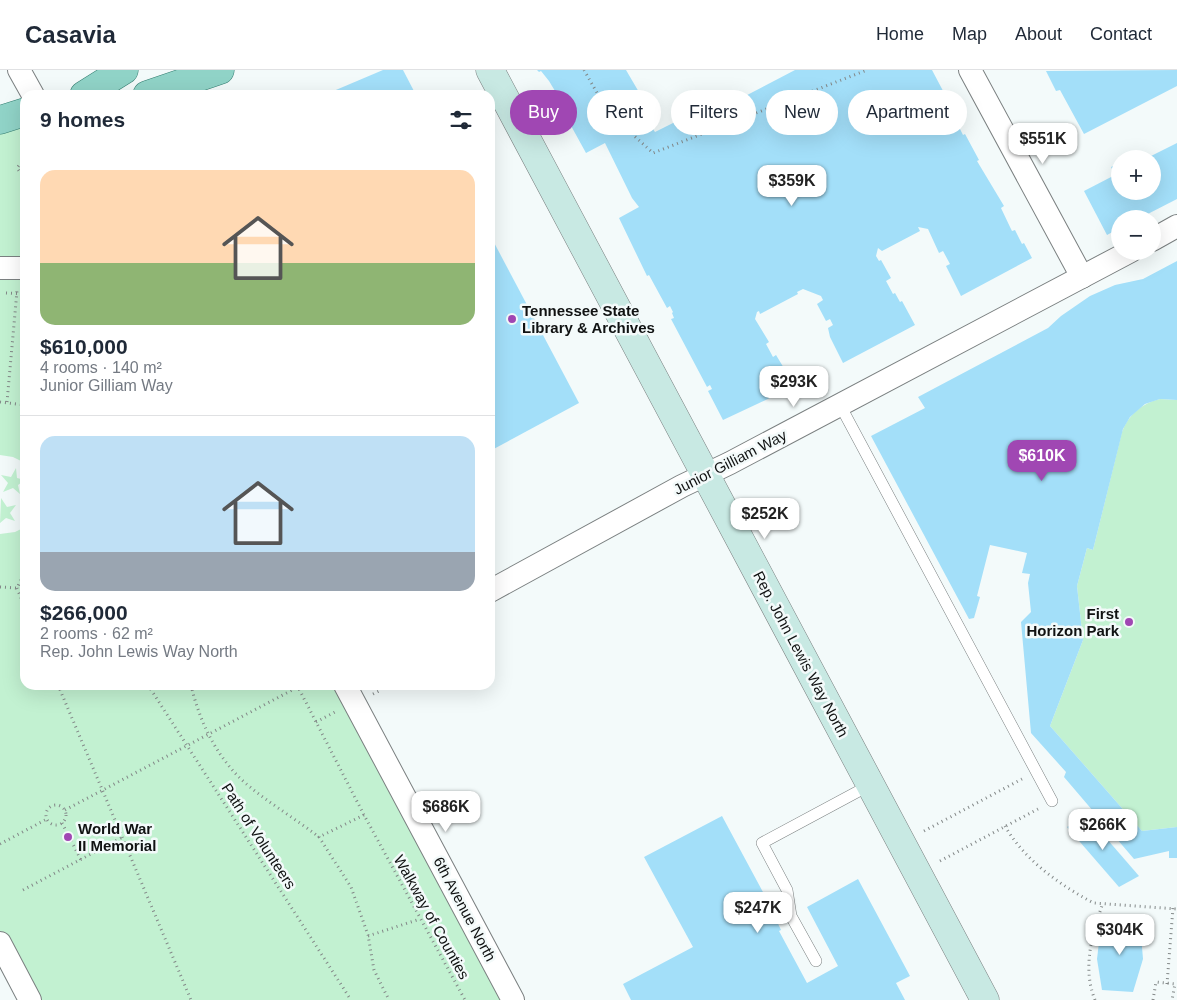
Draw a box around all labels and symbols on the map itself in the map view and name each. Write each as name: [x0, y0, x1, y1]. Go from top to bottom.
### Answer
pin: $551K: [1008, 122, 1078, 165]
pin: $359K: [757, 164, 827, 207]
place label: Tennessee State Library & Archives: [522, 302, 655, 336]
marker: Tennessee State Library & Archives: [506, 313, 518, 325]
pin: $293K: [759, 366, 829, 408]
street label: Junior Gilliam Way: [671, 426, 790, 498]
pin: $610K: [1007, 440, 1077, 482]
pin: $252K: [730, 498, 800, 540]
street label: Rep. John Lewis Way North: [750, 568, 852, 740]
place label: First Horizon Park: [1026, 605, 1120, 639]
marker: First Horizon Park: [1123, 616, 1135, 628]
street label: Path of Volunteers: [218, 780, 300, 892]
pin: $686K: [411, 790, 481, 833]
pin: $266K: [1068, 808, 1138, 851]
place label: World War II Memorial: [78, 820, 156, 854]
marker: World War II Memorial: [62, 831, 74, 843]
street label: Walkway of Counties: [391, 852, 473, 982]
street label: 6th Avenue North: [430, 854, 500, 964]
pin: $247K: [723, 892, 793, 934]
pin: $304K: [1085, 914, 1155, 956]

